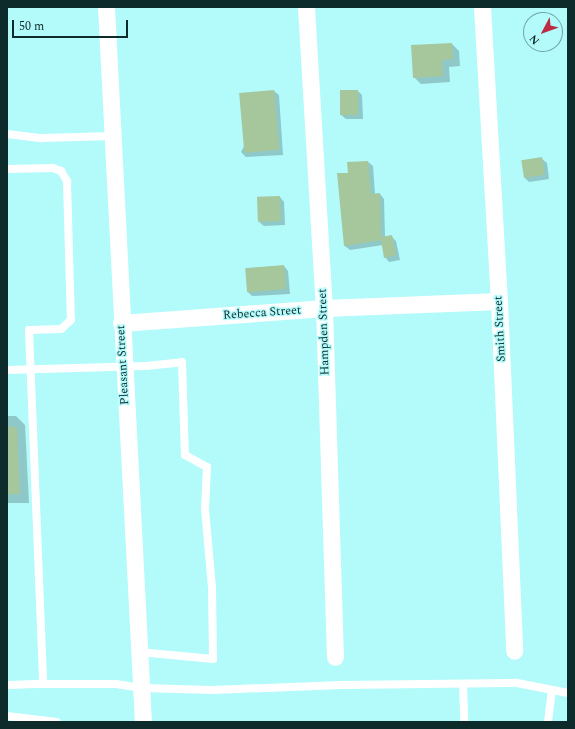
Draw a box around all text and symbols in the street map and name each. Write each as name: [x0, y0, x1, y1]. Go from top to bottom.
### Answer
scale bar: [14, 12, 130, 38]
north arrow: [523, 12, 563, 52]
text: 50 m: [19, 17, 44, 36]
text: N: [525, 31, 544, 49]
street label: Hampden Street: [315, 288, 333, 376]
street label: Smith Street: [491, 296, 509, 362]
street label: Rebecca Street: [223, 303, 301, 323]
street label: Pleasant Street: [114, 325, 132, 405]

